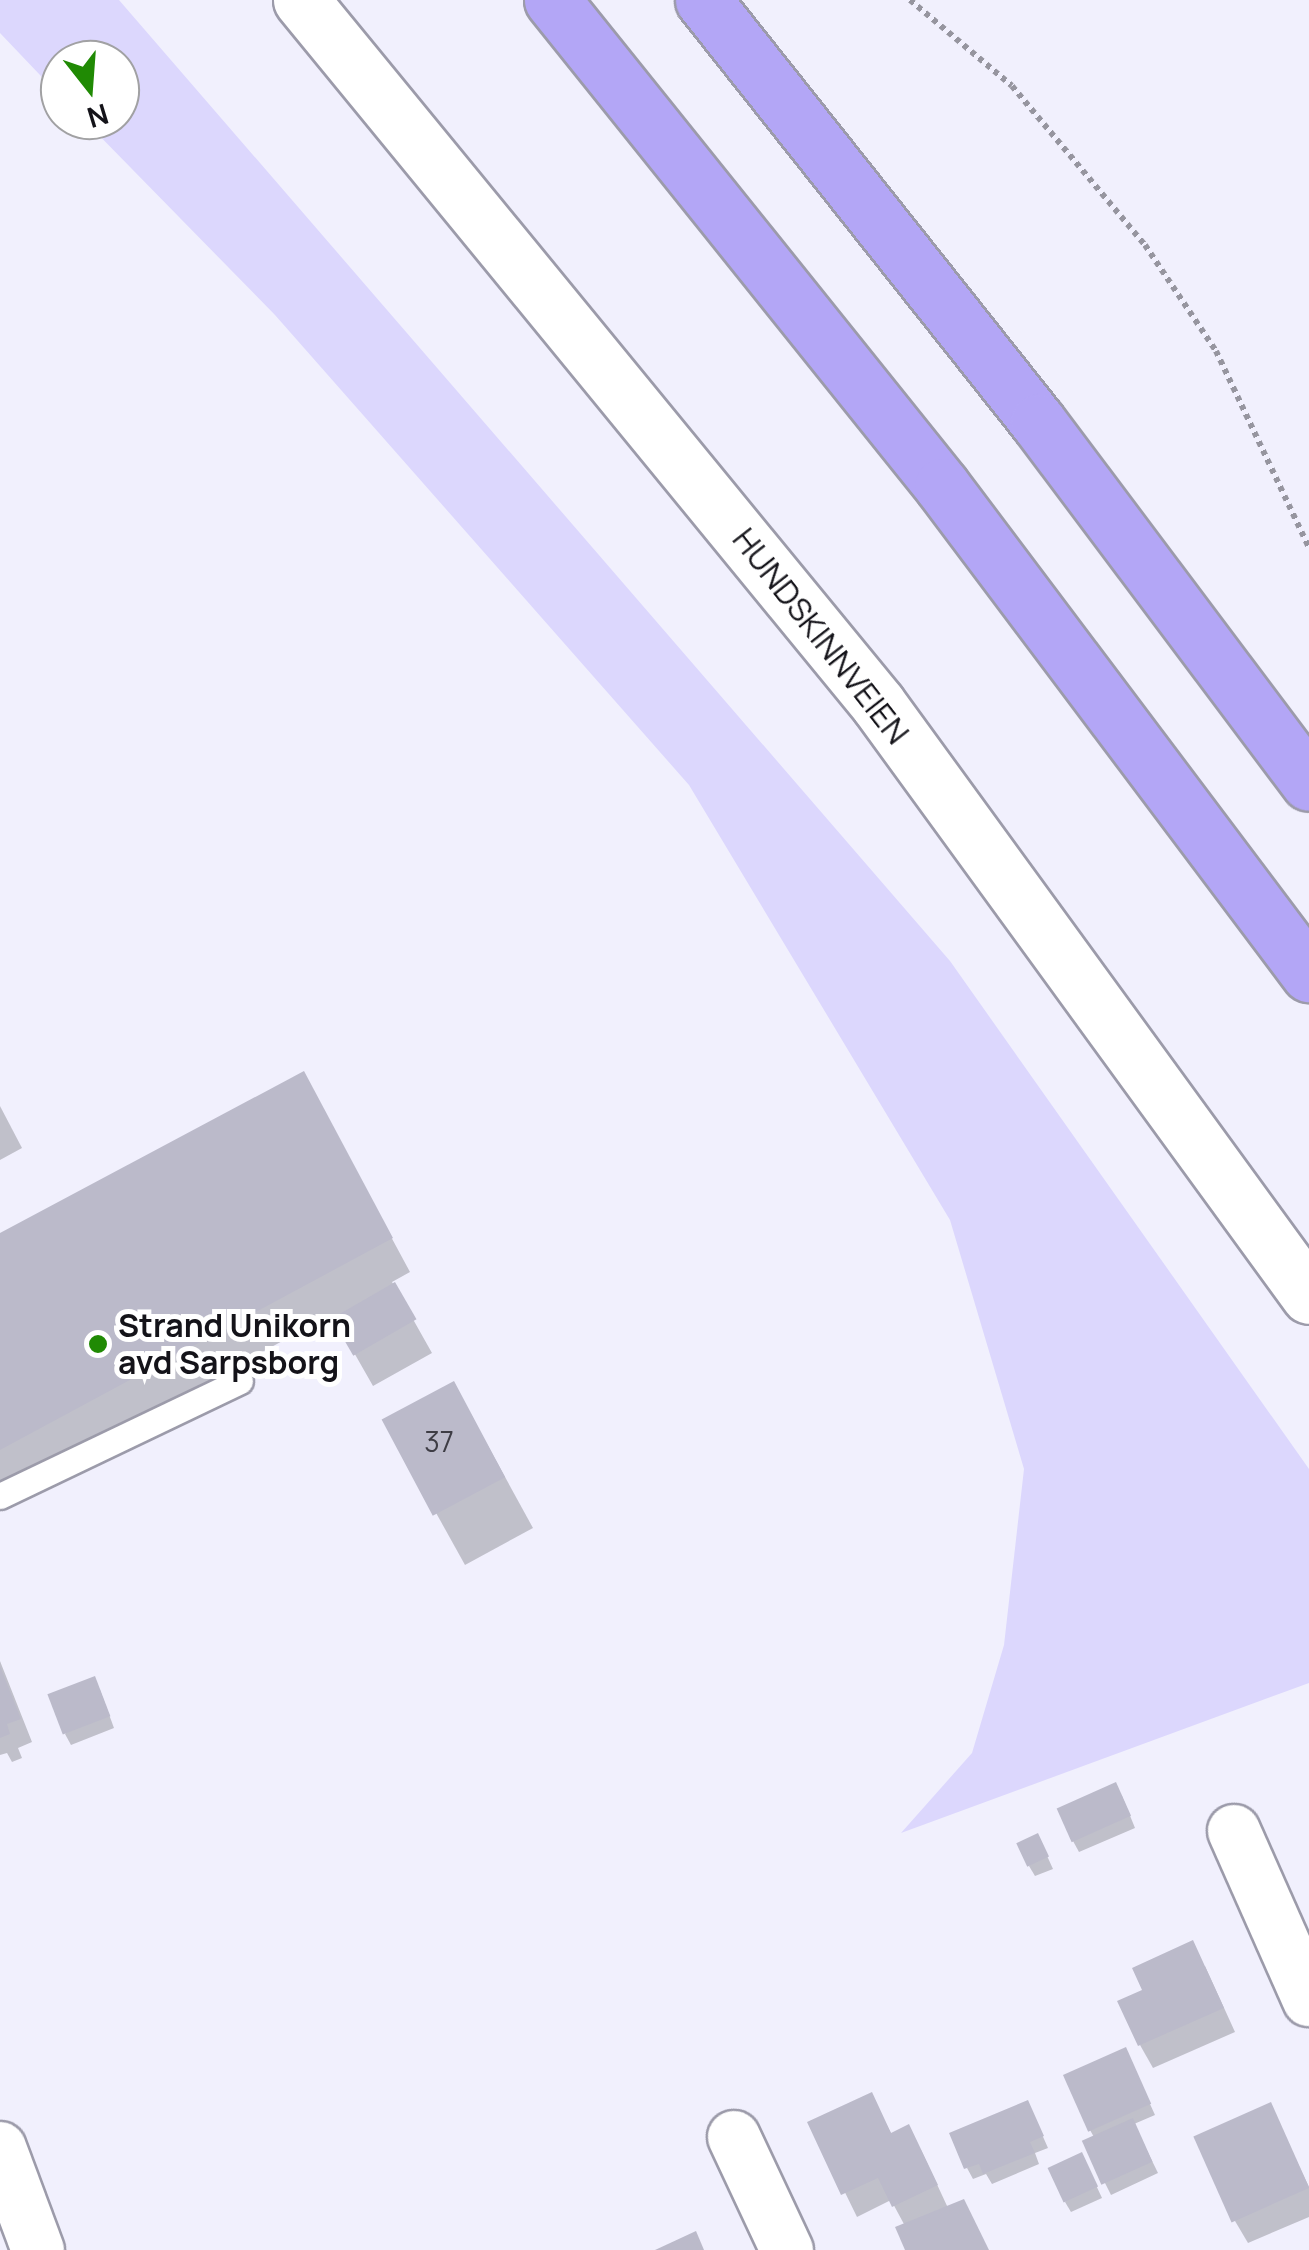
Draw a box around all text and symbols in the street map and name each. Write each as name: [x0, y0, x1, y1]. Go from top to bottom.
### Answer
north arrow: [40, 40, 140, 140]
text: N: [83, 96, 113, 138]
street label: HUNDSKINNVEIEN: [725, 521, 917, 751]
place label: Strand Unikorn avd Sarpsborg: [118, 1307, 351, 1382]
marker: Strand Unikorn avd Sarpsborg: [87, 1333, 109, 1355]
house number: 37: [424, 1424, 454, 1458]

